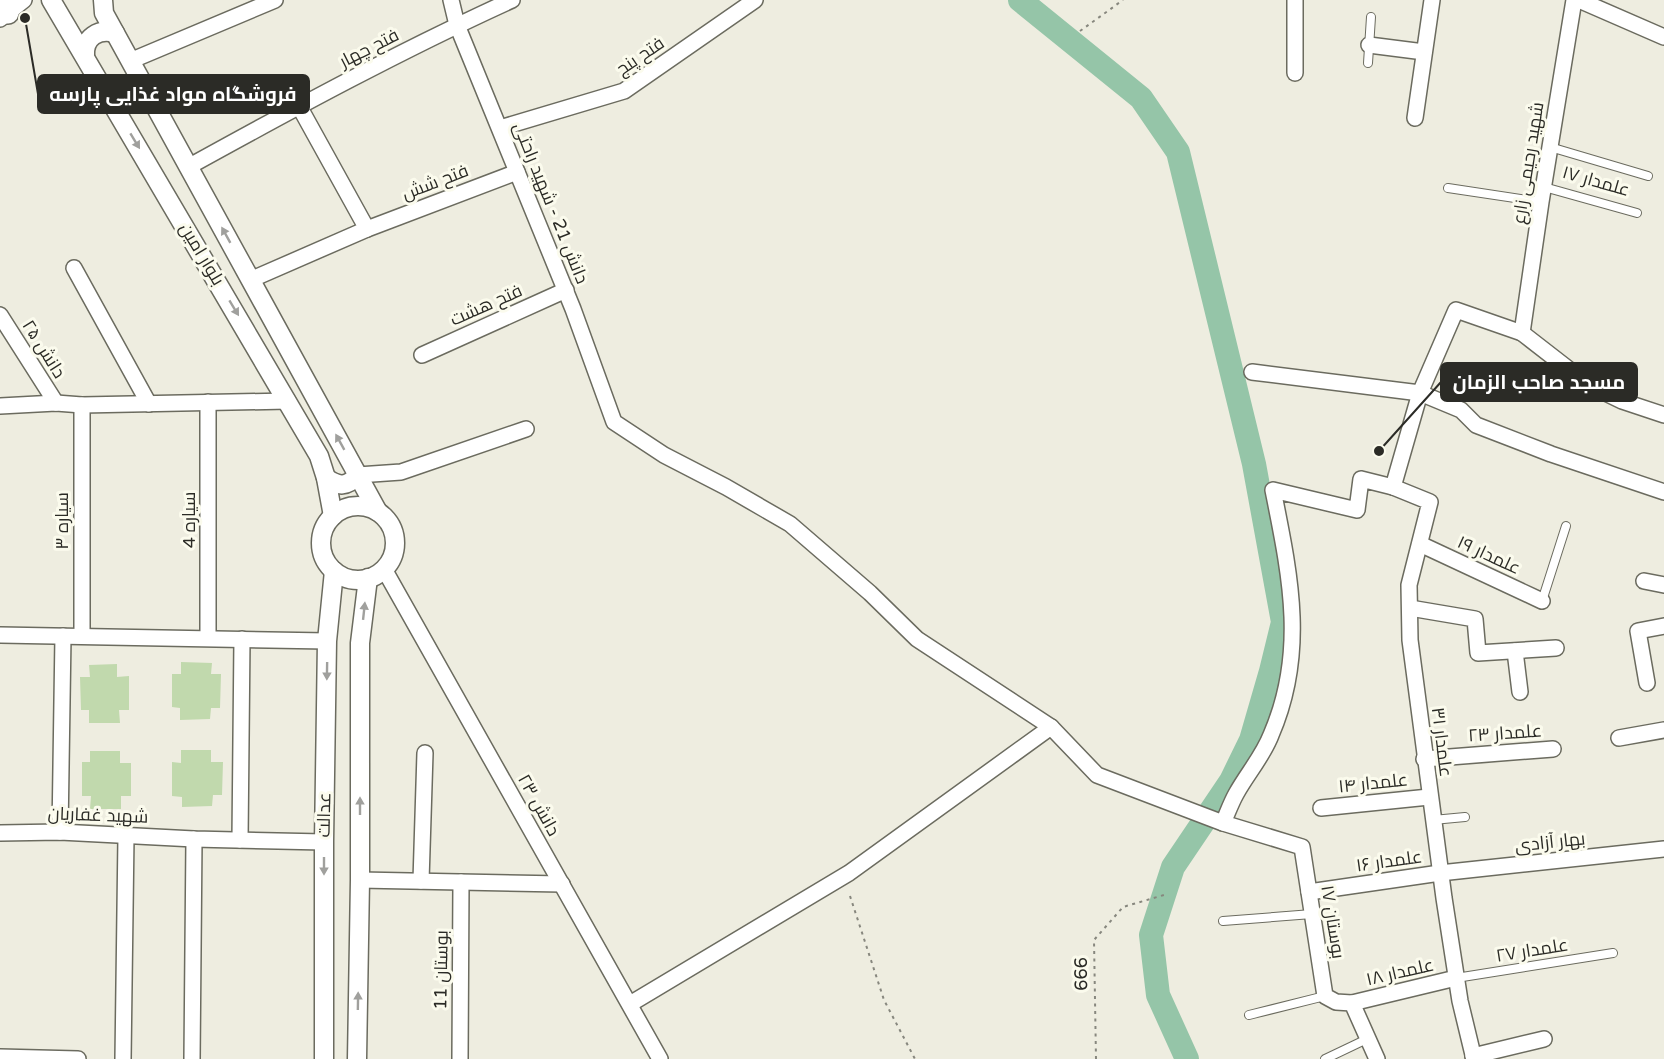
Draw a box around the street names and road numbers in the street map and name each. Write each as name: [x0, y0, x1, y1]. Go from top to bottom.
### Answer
street label: فتح چهار: [335, 24, 403, 74]
street label: فتح پنج: [612, 32, 669, 81]
street label: شهید رحیمی زارع: [1507, 100, 1550, 226]
street label: دانش 21 - شهید راحتی: [509, 119, 593, 287]
street label: فتح شش: [399, 159, 472, 206]
street label: علمدار ۱۷: [1560, 161, 1632, 201]
street label: بلوار امین: [175, 219, 229, 289]
street label: فتح هشت: [446, 279, 526, 332]
street label: دانش ۲۵: [18, 316, 70, 382]
street label: سیاره ۳: [51, 492, 73, 550]
street label: سیاره 4: [178, 492, 200, 548]
street label: علمدار ۱۹: [1454, 531, 1524, 579]
street label: علمدار ۳۱: [1427, 706, 1457, 778]
street label: علمدار ۲۳: [1467, 719, 1543, 747]
street label: علمدار ۱۴: [1337, 768, 1409, 798]
street label: دانش ۲۳: [513, 770, 565, 840]
street label: عدالت: [313, 792, 335, 838]
street label: شهید غفاریان: [47, 802, 149, 828]
street label: بهار آزادی: [1514, 827, 1586, 857]
street label: علمدار ۱۶: [1355, 845, 1423, 877]
street label: بوستان ۱۷: [1316, 884, 1350, 960]
street label: بوستان 11: [429, 930, 453, 1010]
street label: علمدار ۲۷: [1494, 933, 1570, 967]
street label: علمدار ۱۸: [1364, 954, 1436, 990]
street label: 666: [1070, 957, 1092, 991]

